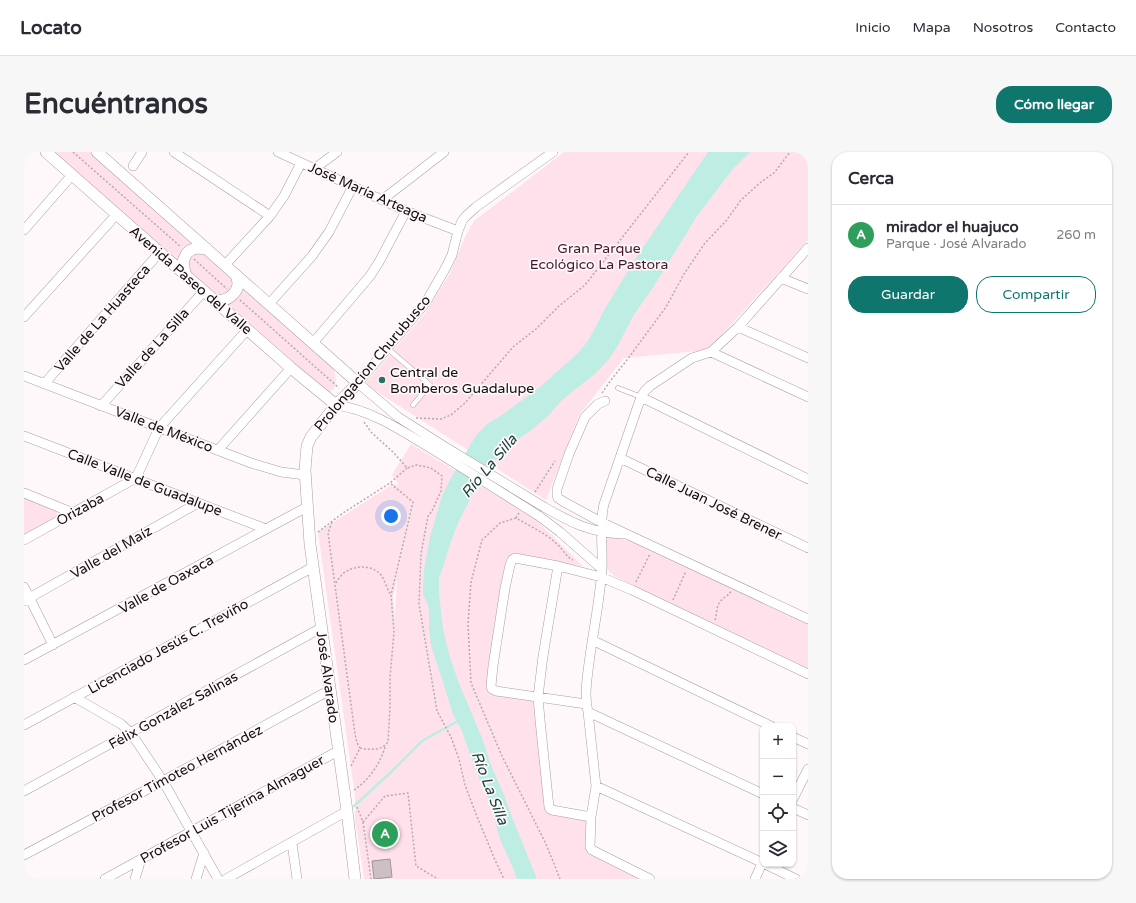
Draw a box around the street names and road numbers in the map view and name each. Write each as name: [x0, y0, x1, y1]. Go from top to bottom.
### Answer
street label: José María Arteaga: [306, 159, 430, 226]
street label: Avenida Paseo del Valle: [126, 223, 255, 338]
street label: Valle de La Huasteca: [51, 261, 154, 376]
street label: Prolongacíon Churubusco: [310, 292, 434, 435]
street label: Valle de La Silla: [112, 305, 193, 392]
street label: Valle de México: [112, 403, 215, 456]
street label: Calle Valle de Guadalupe: [65, 445, 225, 520]
street label: Calle Juan José Brener: [643, 463, 785, 544]
street label: Orizaba: [54, 489, 107, 529]
street label: Valle del Maíz: [68, 522, 155, 583]
street label: Valle de Oaxaca: [116, 551, 217, 617]
street label: Licenciado Jesús C. Treviño: [85, 595, 251, 698]
street label: José Alvarado: [313, 630, 342, 724]
street label: Félix González Salinas: [106, 668, 241, 753]
street label: Profesor Timoteo Hernández: [89, 721, 265, 826]
street label: Profesor Luis Tijerina Almaguer: [137, 751, 328, 867]

